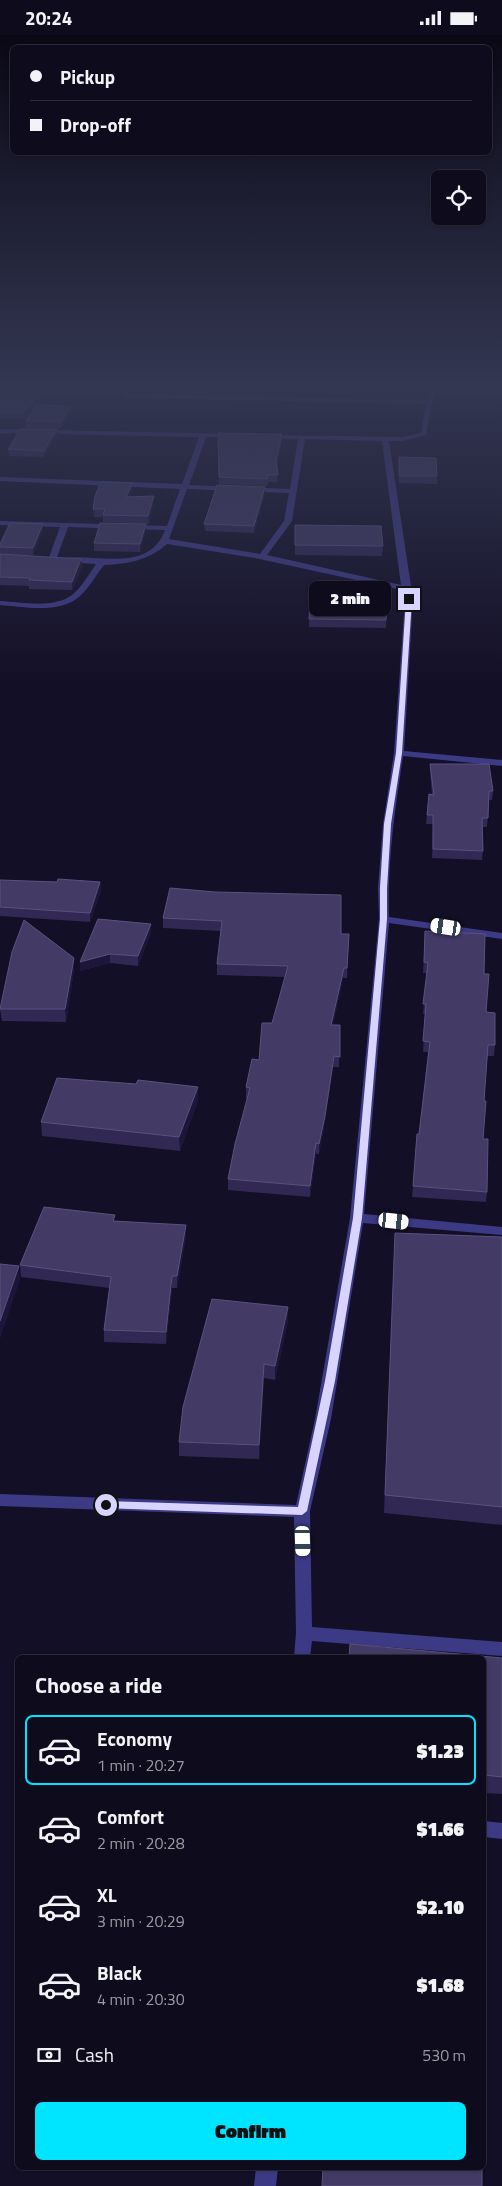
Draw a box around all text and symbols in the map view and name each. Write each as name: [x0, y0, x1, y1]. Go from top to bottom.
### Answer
text: 20:24: [25, 3, 72, 32]
text: Pickup: [60, 62, 115, 91]
text: Drop-off: [60, 110, 131, 139]
map controls: [431, 170, 486, 225]
button: locate: [431, 170, 486, 225]
callout: 2 min: [309, 581, 392, 617]
text: 2 min: [330, 586, 370, 610]
route end: [398, 588, 420, 610]
car: [430, 917, 461, 937]
car: [378, 1212, 409, 1230]
route start: [95, 1494, 117, 1516]
car: [294, 1526, 311, 1556]
text: Choose a ride: [35, 1668, 162, 1702]
text: Economy: [97, 1724, 172, 1753]
icon: car: [37, 1728, 82, 1773]
text: $1.23: [417, 1736, 464, 1765]
text: 1 min · 20:27: [97, 1753, 185, 1777]
text: Comfort: [97, 1802, 164, 1831]
icon: car: [37, 1806, 82, 1851]
text: $1.66: [417, 1814, 464, 1843]
text: 2 min · 20:28: [97, 1831, 185, 1855]
text: XL: [97, 1880, 117, 1909]
icon: car: [37, 1884, 82, 1929]
text: $2.10: [417, 1892, 464, 1921]
text: 3 min · 20:29: [97, 1909, 185, 1933]
text: Black: [97, 1958, 142, 1987]
icon: car: [37, 1962, 82, 2007]
text: $1.68: [417, 1970, 464, 1999]
text: 4 min · 20:30: [97, 1987, 185, 2011]
text: Cash: [75, 2040, 114, 2069]
icon: cash: [35, 2041, 63, 2069]
text: 530 m: [422, 2043, 466, 2067]
button: Confirm: [35, 2102, 466, 2160]

